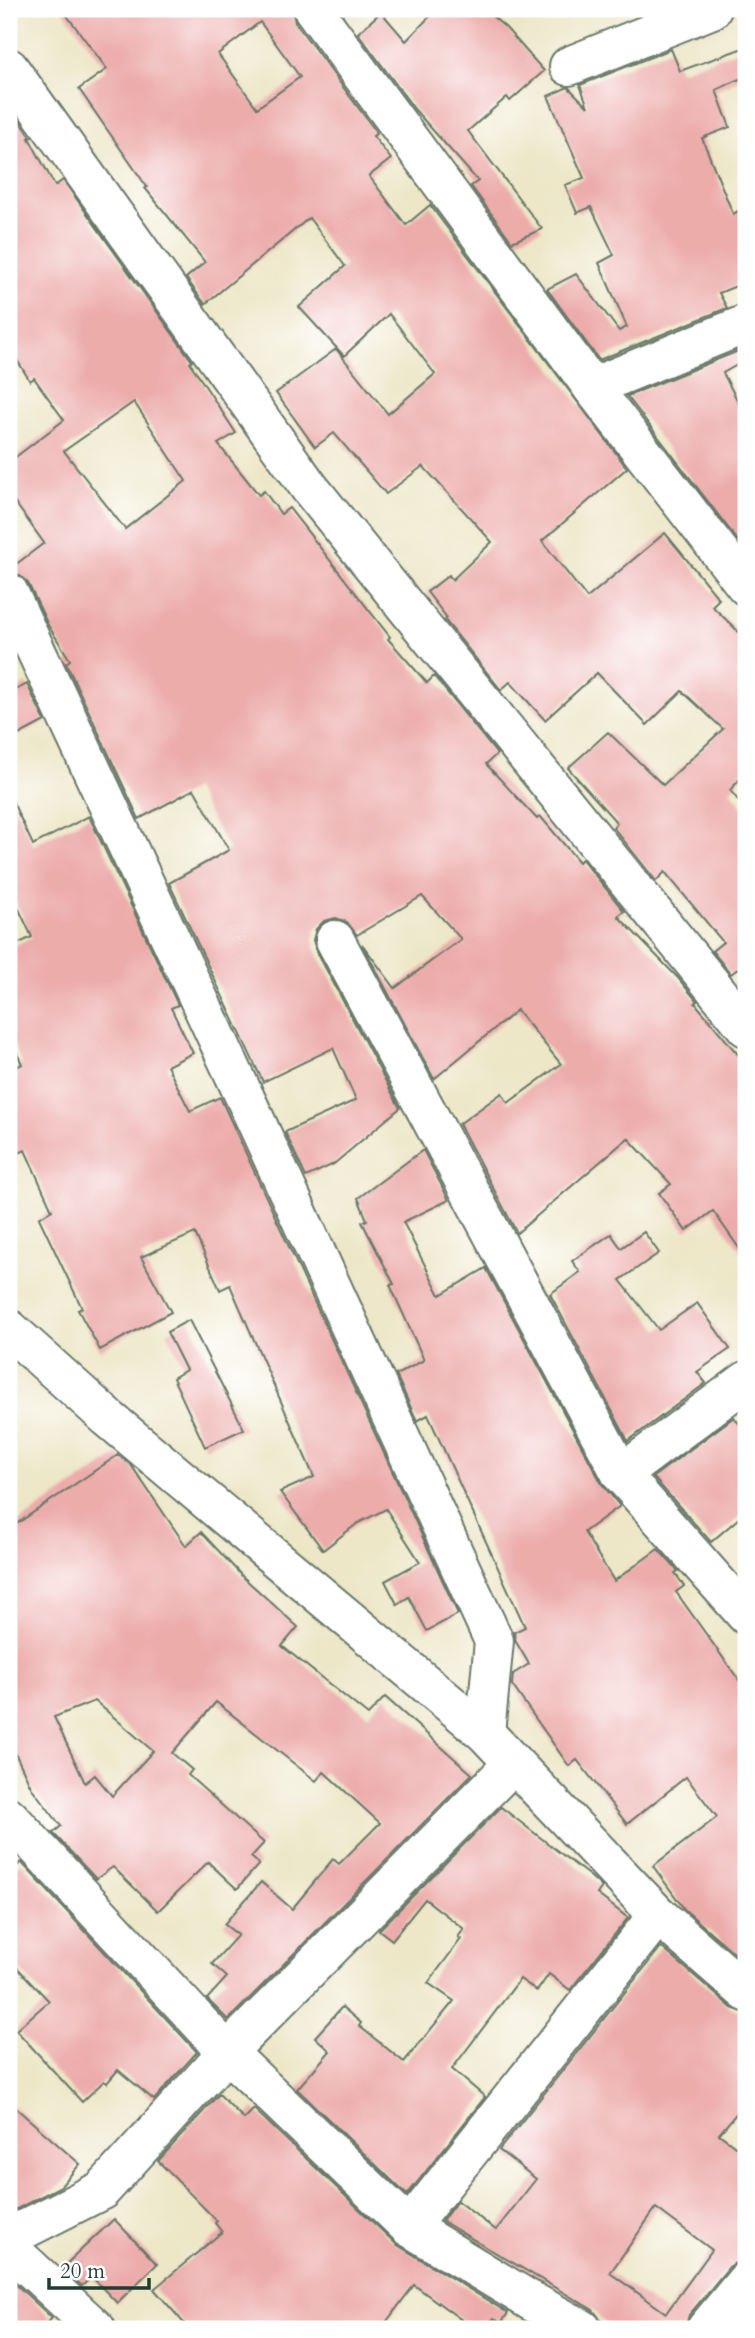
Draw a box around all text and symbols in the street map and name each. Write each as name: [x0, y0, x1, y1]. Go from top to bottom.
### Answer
scale bar: [49, 2247, 149, 2291]
text: 20 m: [60, 2257, 105, 2286]

